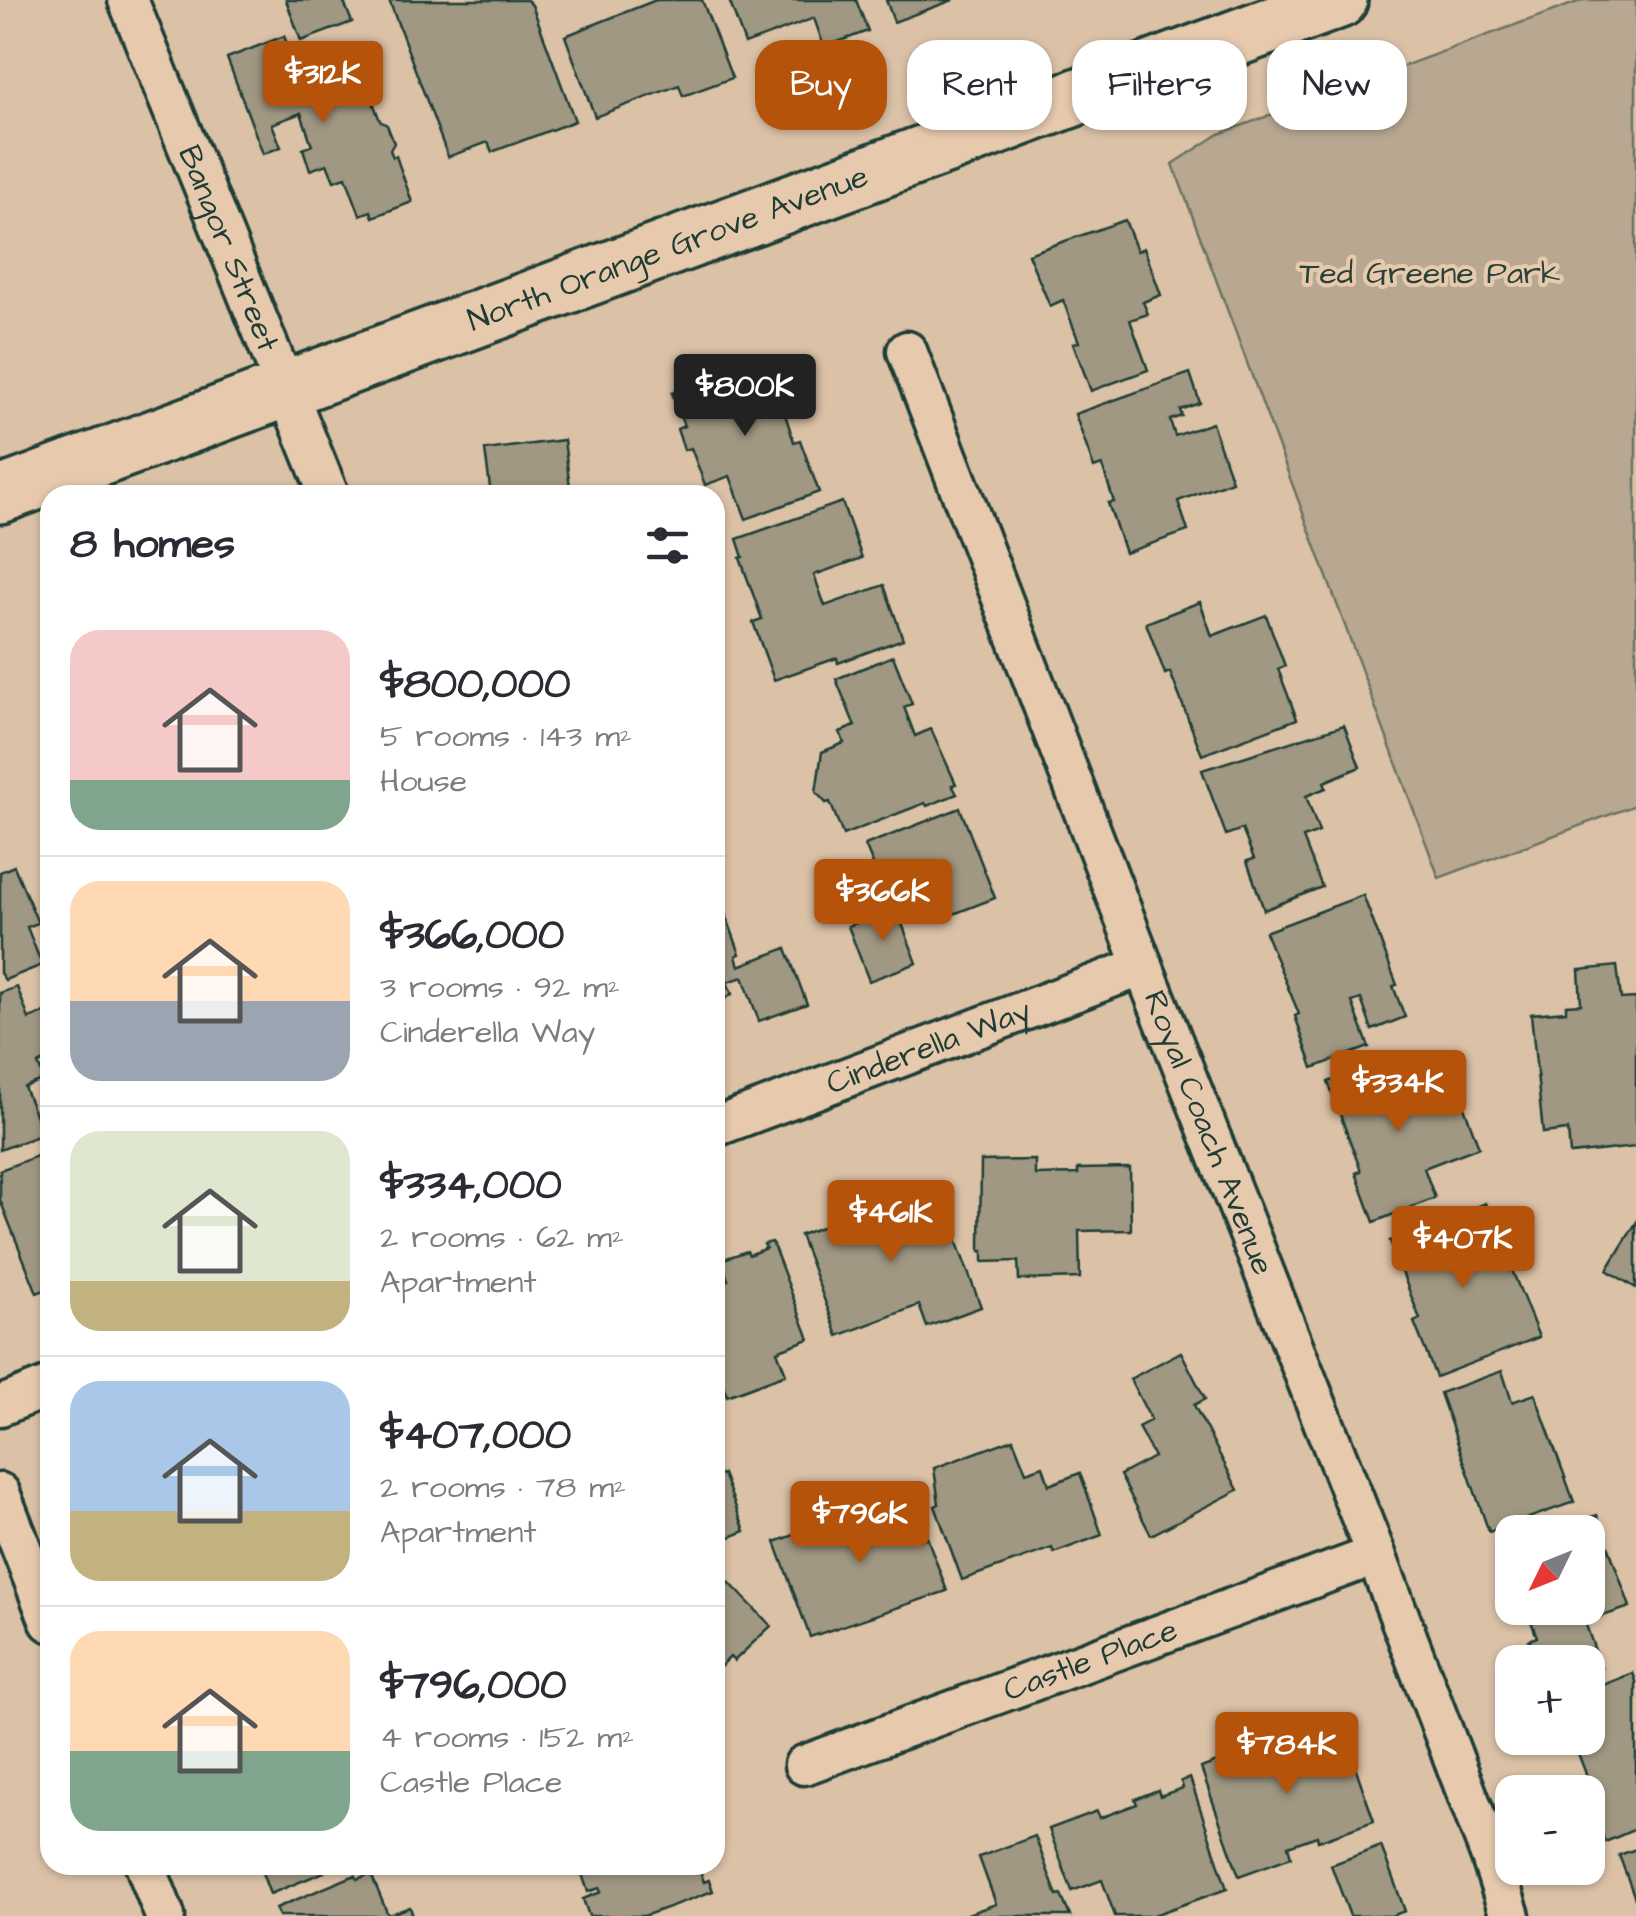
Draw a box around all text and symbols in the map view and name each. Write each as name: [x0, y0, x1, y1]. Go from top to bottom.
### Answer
chip: Buy: [755, 40, 887, 130]
chip: Rent: [907, 40, 1052, 130]
chip: Filters: [1072, 40, 1247, 130]
chip: New: [1267, 40, 1407, 130]
pin: $312K: [253, 41, 393, 126]
text: $312K: [285, 51, 361, 96]
street label: Bangor Street: [167, 139, 291, 358]
street label: North Orange Grove Avenue: [461, 154, 874, 343]
park label: Ted Greene Park: [1299, 251, 1561, 296]
pin: $800K: [675, 354, 815, 439]
text: $800K: [696, 364, 794, 409]
text: 8 homes: [70, 516, 235, 574]
icon: filters: [640, 518, 695, 573]
text: $800,000: [380, 656, 571, 714]
icon: home: [150, 670, 270, 790]
text: 5 rooms · 143 m²: [380, 714, 632, 759]
text: House: [380, 759, 467, 804]
pin: $366K: [813, 859, 953, 944]
text: $366K: [836, 869, 930, 914]
text: $366,000: [380, 907, 564, 965]
icon: home: [150, 921, 270, 1041]
text: 3 rooms · 92 m²: [380, 965, 620, 1010]
street label: Royal Coach Avenue: [1132, 984, 1285, 1282]
street label: Cinderella Way: [820, 988, 1037, 1106]
text: Cinderella Way: [380, 1010, 595, 1055]
pin: $334K: [1328, 1050, 1468, 1135]
text: $334K: [1352, 1060, 1444, 1105]
text: $334,000: [380, 1157, 562, 1215]
icon: home: [150, 1171, 270, 1291]
pin: $461K: [821, 1180, 961, 1265]
text: $461K: [849, 1190, 933, 1235]
pin: $407K: [1393, 1206, 1533, 1291]
text: 2 rooms · 62 m²: [380, 1215, 624, 1260]
text: $407K: [1414, 1216, 1512, 1261]
text: Apartment: [380, 1260, 536, 1305]
text: $407,000: [380, 1407, 571, 1465]
icon: home: [150, 1421, 270, 1541]
text: 2 rooms · 78 m²: [380, 1465, 626, 1510]
pin: $796K: [790, 1481, 930, 1566]
text: $796K: [812, 1491, 908, 1536]
text: Apartment: [380, 1510, 536, 1555]
north arrow: [1495, 1515, 1605, 1625]
map controls: [1495, 1515, 1605, 1885]
street label: Castle Place: [997, 1607, 1184, 1712]
button: +: [1495, 1645, 1605, 1755]
text: $796,000: [380, 1657, 566, 1715]
icon: home: [150, 1671, 270, 1791]
pin: $784K: [1217, 1712, 1357, 1797]
text: 4 rooms · 152 m²: [380, 1715, 634, 1760]
text: $784K: [1237, 1722, 1337, 1767]
text: Castle Place: [380, 1760, 562, 1805]
button: −: [1495, 1775, 1605, 1885]

